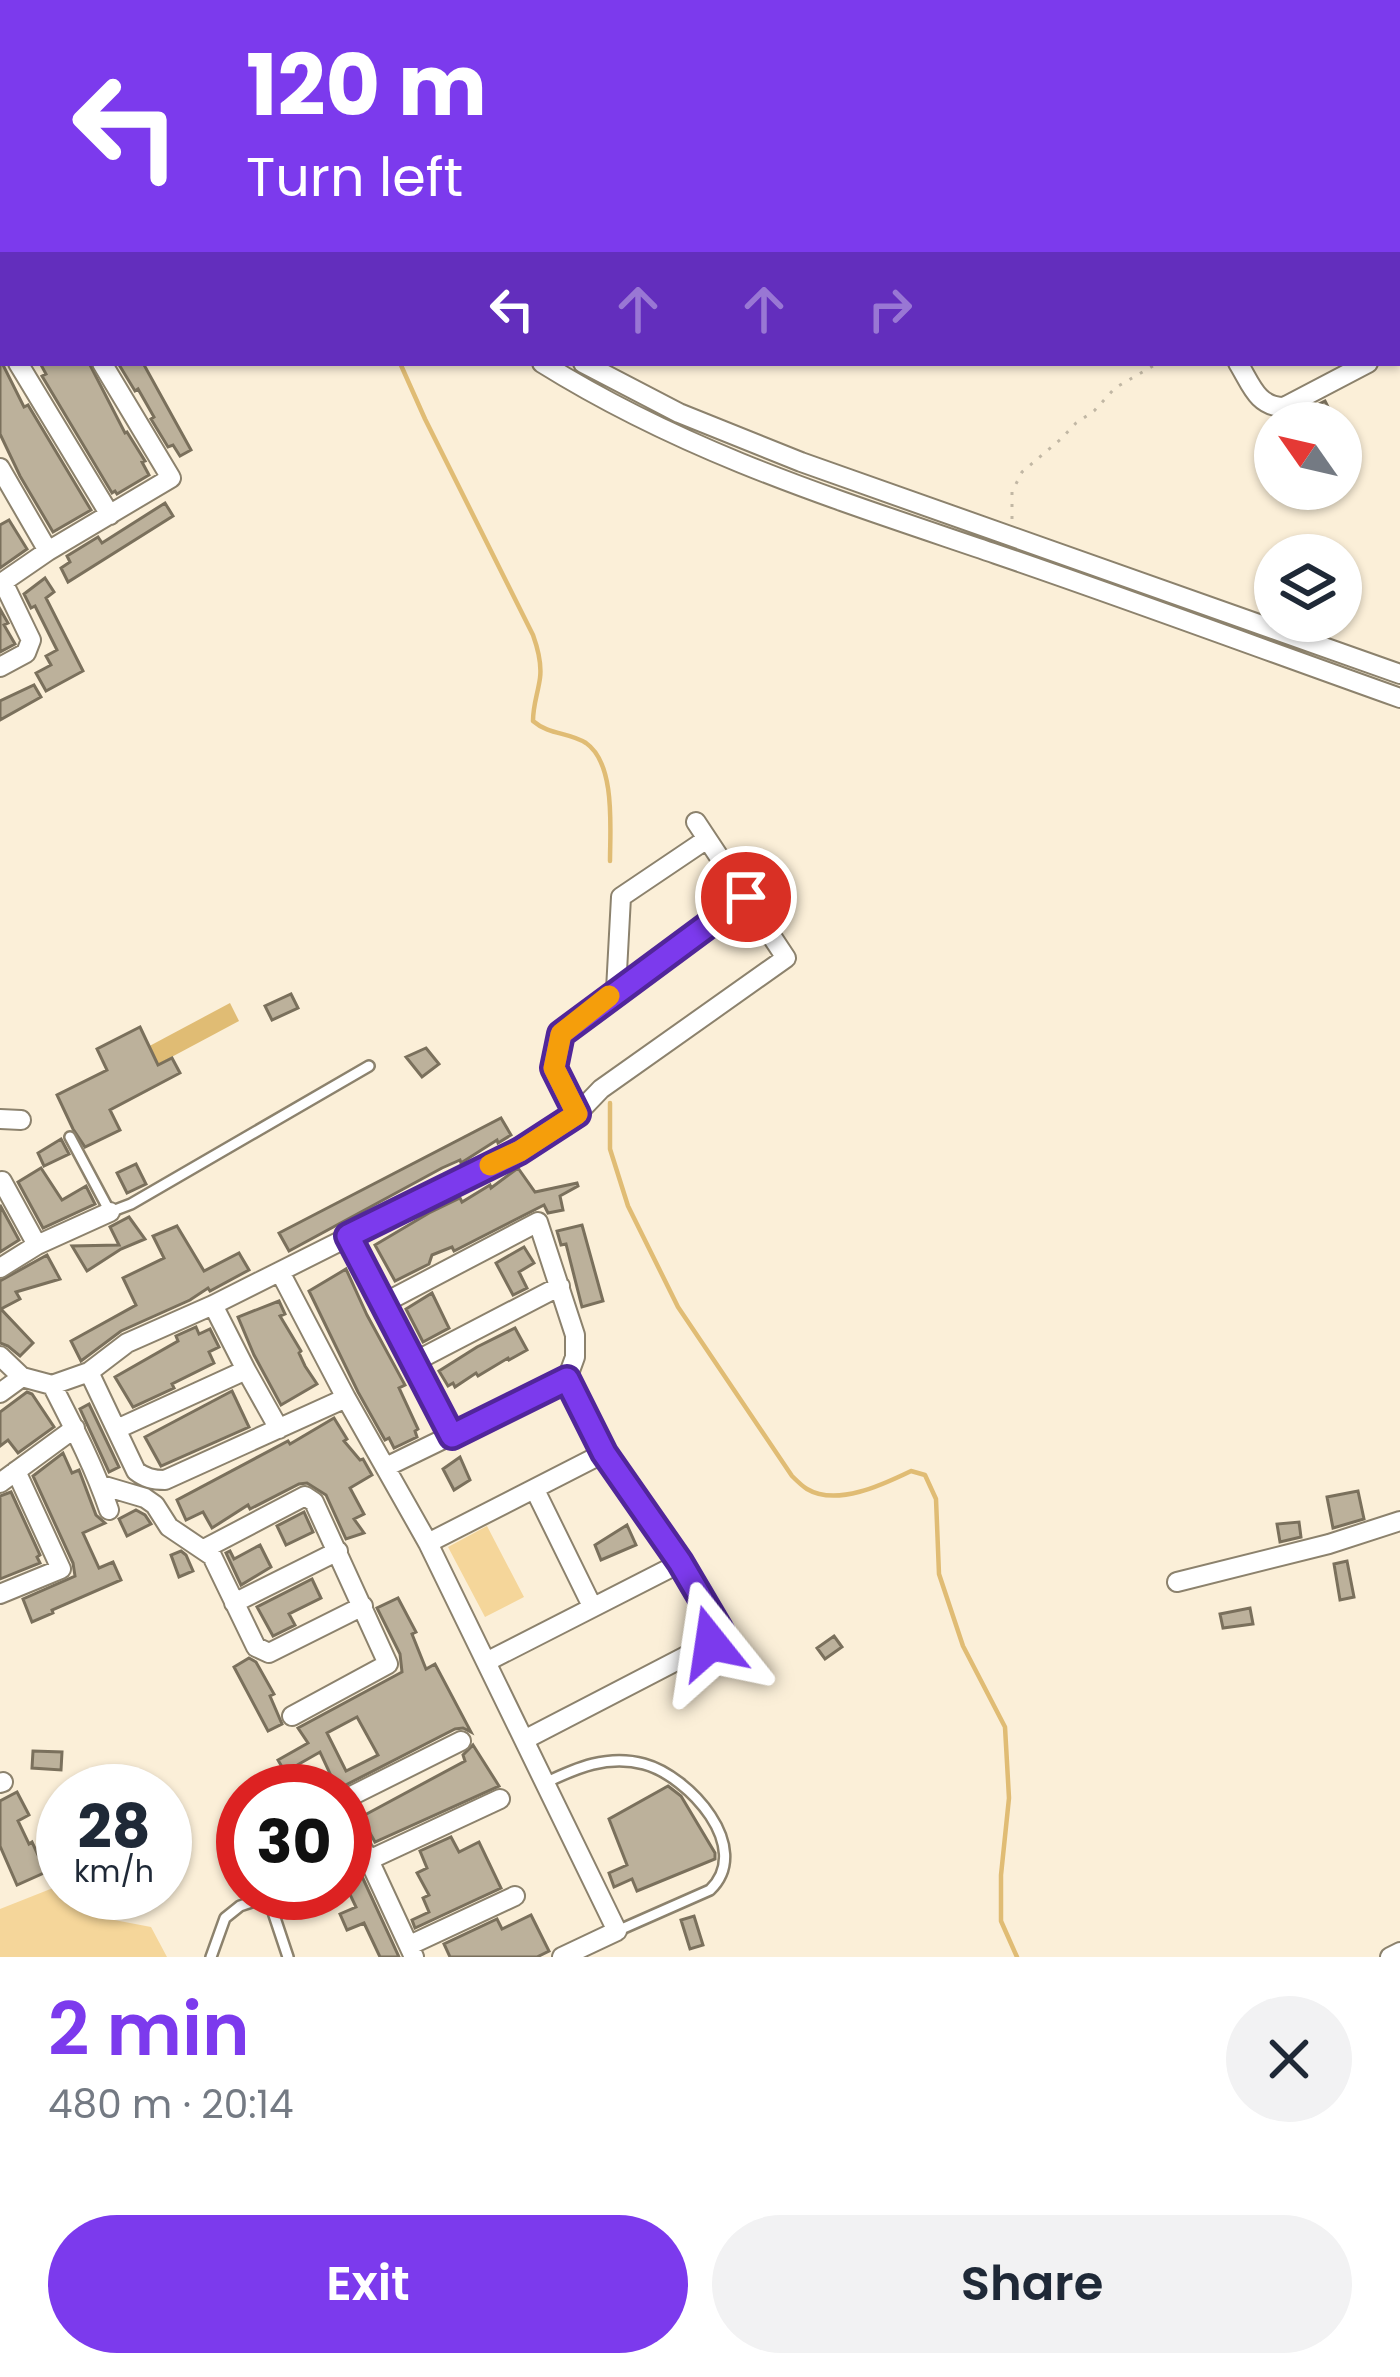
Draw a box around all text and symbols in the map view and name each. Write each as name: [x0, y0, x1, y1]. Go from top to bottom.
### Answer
text: 120 m: [246, 27, 487, 144]
icon: left: [48, 48, 204, 204]
text: Turn left: [246, 139, 463, 215]
icon: left: [479, 276, 545, 342]
icon: ahead: [605, 276, 671, 342]
icon: ahead: [731, 276, 797, 342]
icon: right: [857, 276, 923, 342]
north arrow: [1254, 402, 1362, 510]
map controls: [1254, 402, 1362, 642]
button: layers: [1254, 534, 1362, 642]
pin: [695, 846, 797, 948]
icon: arrive: [713, 864, 779, 930]
position arrow: [648, 1580, 774, 1706]
speed limit sign: 30: [216, 1764, 372, 1920]
text: 28: [77, 1785, 151, 1869]
text: km/h: [74, 1850, 154, 1893]
text: 2 min: [48, 1979, 250, 2080]
button: close: [1226, 1996, 1352, 2122]
text: 480 m · 20:14: [48, 2077, 294, 2132]
button: Exit: [48, 2215, 688, 2353]
button: Share: [712, 2215, 1352, 2353]

